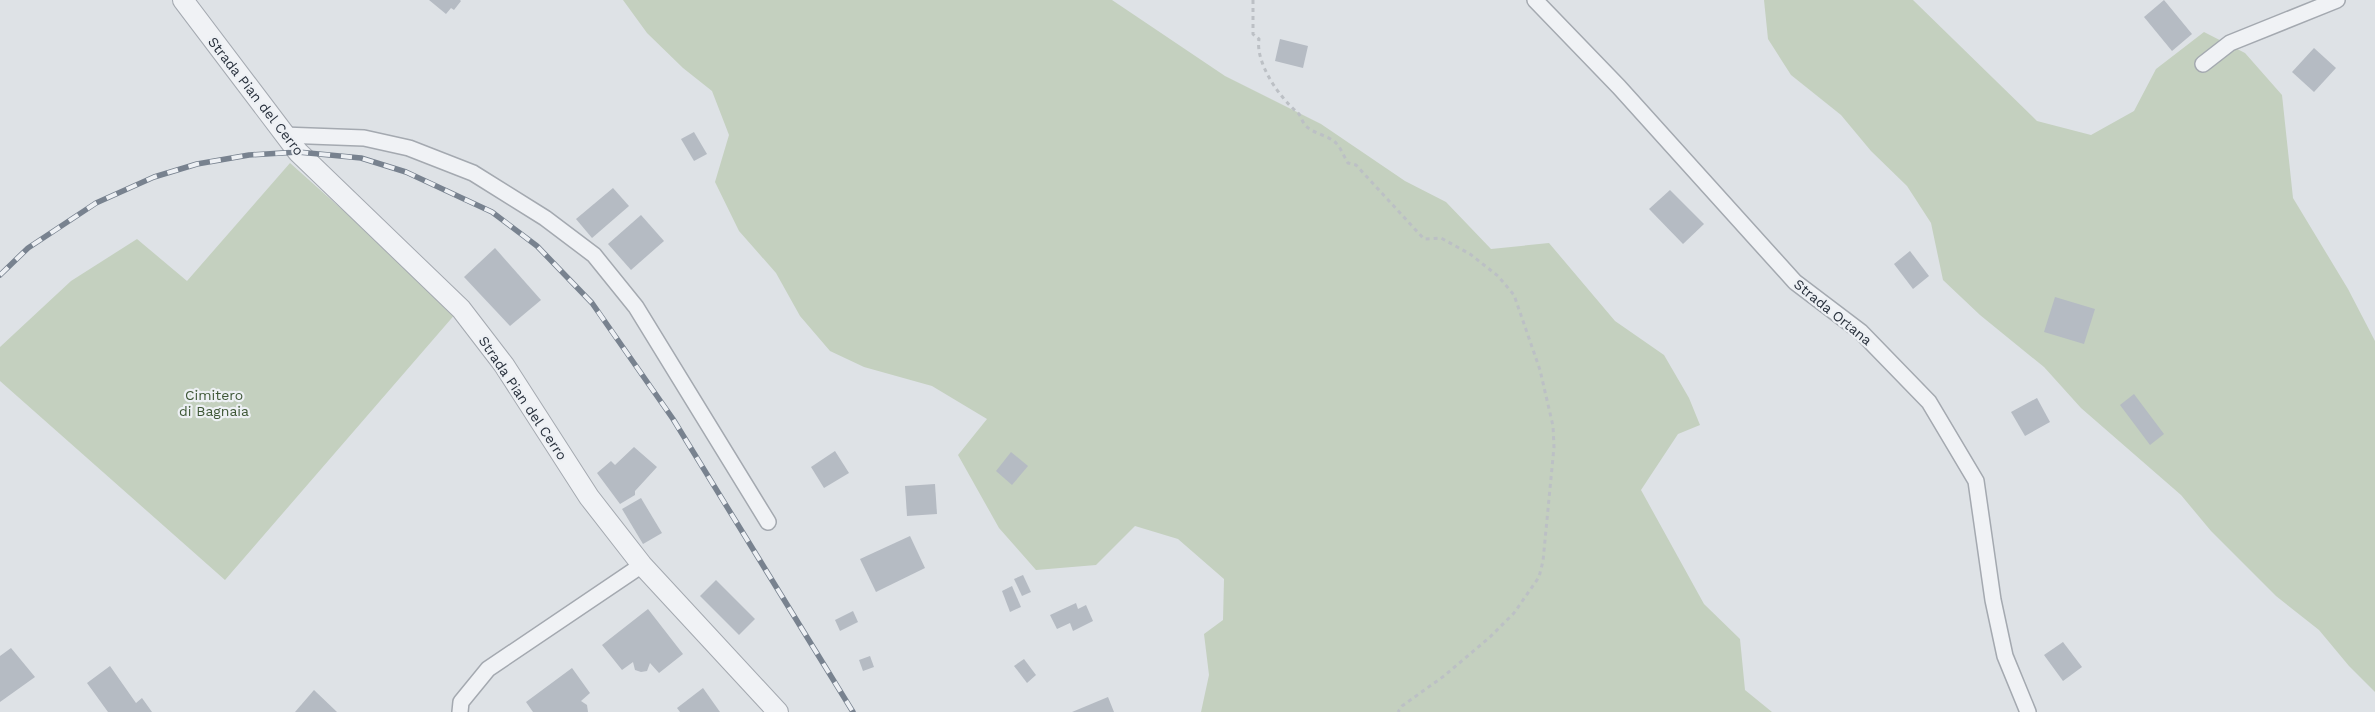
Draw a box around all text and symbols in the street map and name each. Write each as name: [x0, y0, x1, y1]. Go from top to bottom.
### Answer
street label: Strada Pian del Cerro: [205, 34, 307, 158]
street label: Strada Ortana: [1791, 276, 1875, 348]
street label: Strada Pian del Cerro: [476, 333, 570, 463]
park label: Cimitero di Bagnaia: [179, 387, 249, 419]

